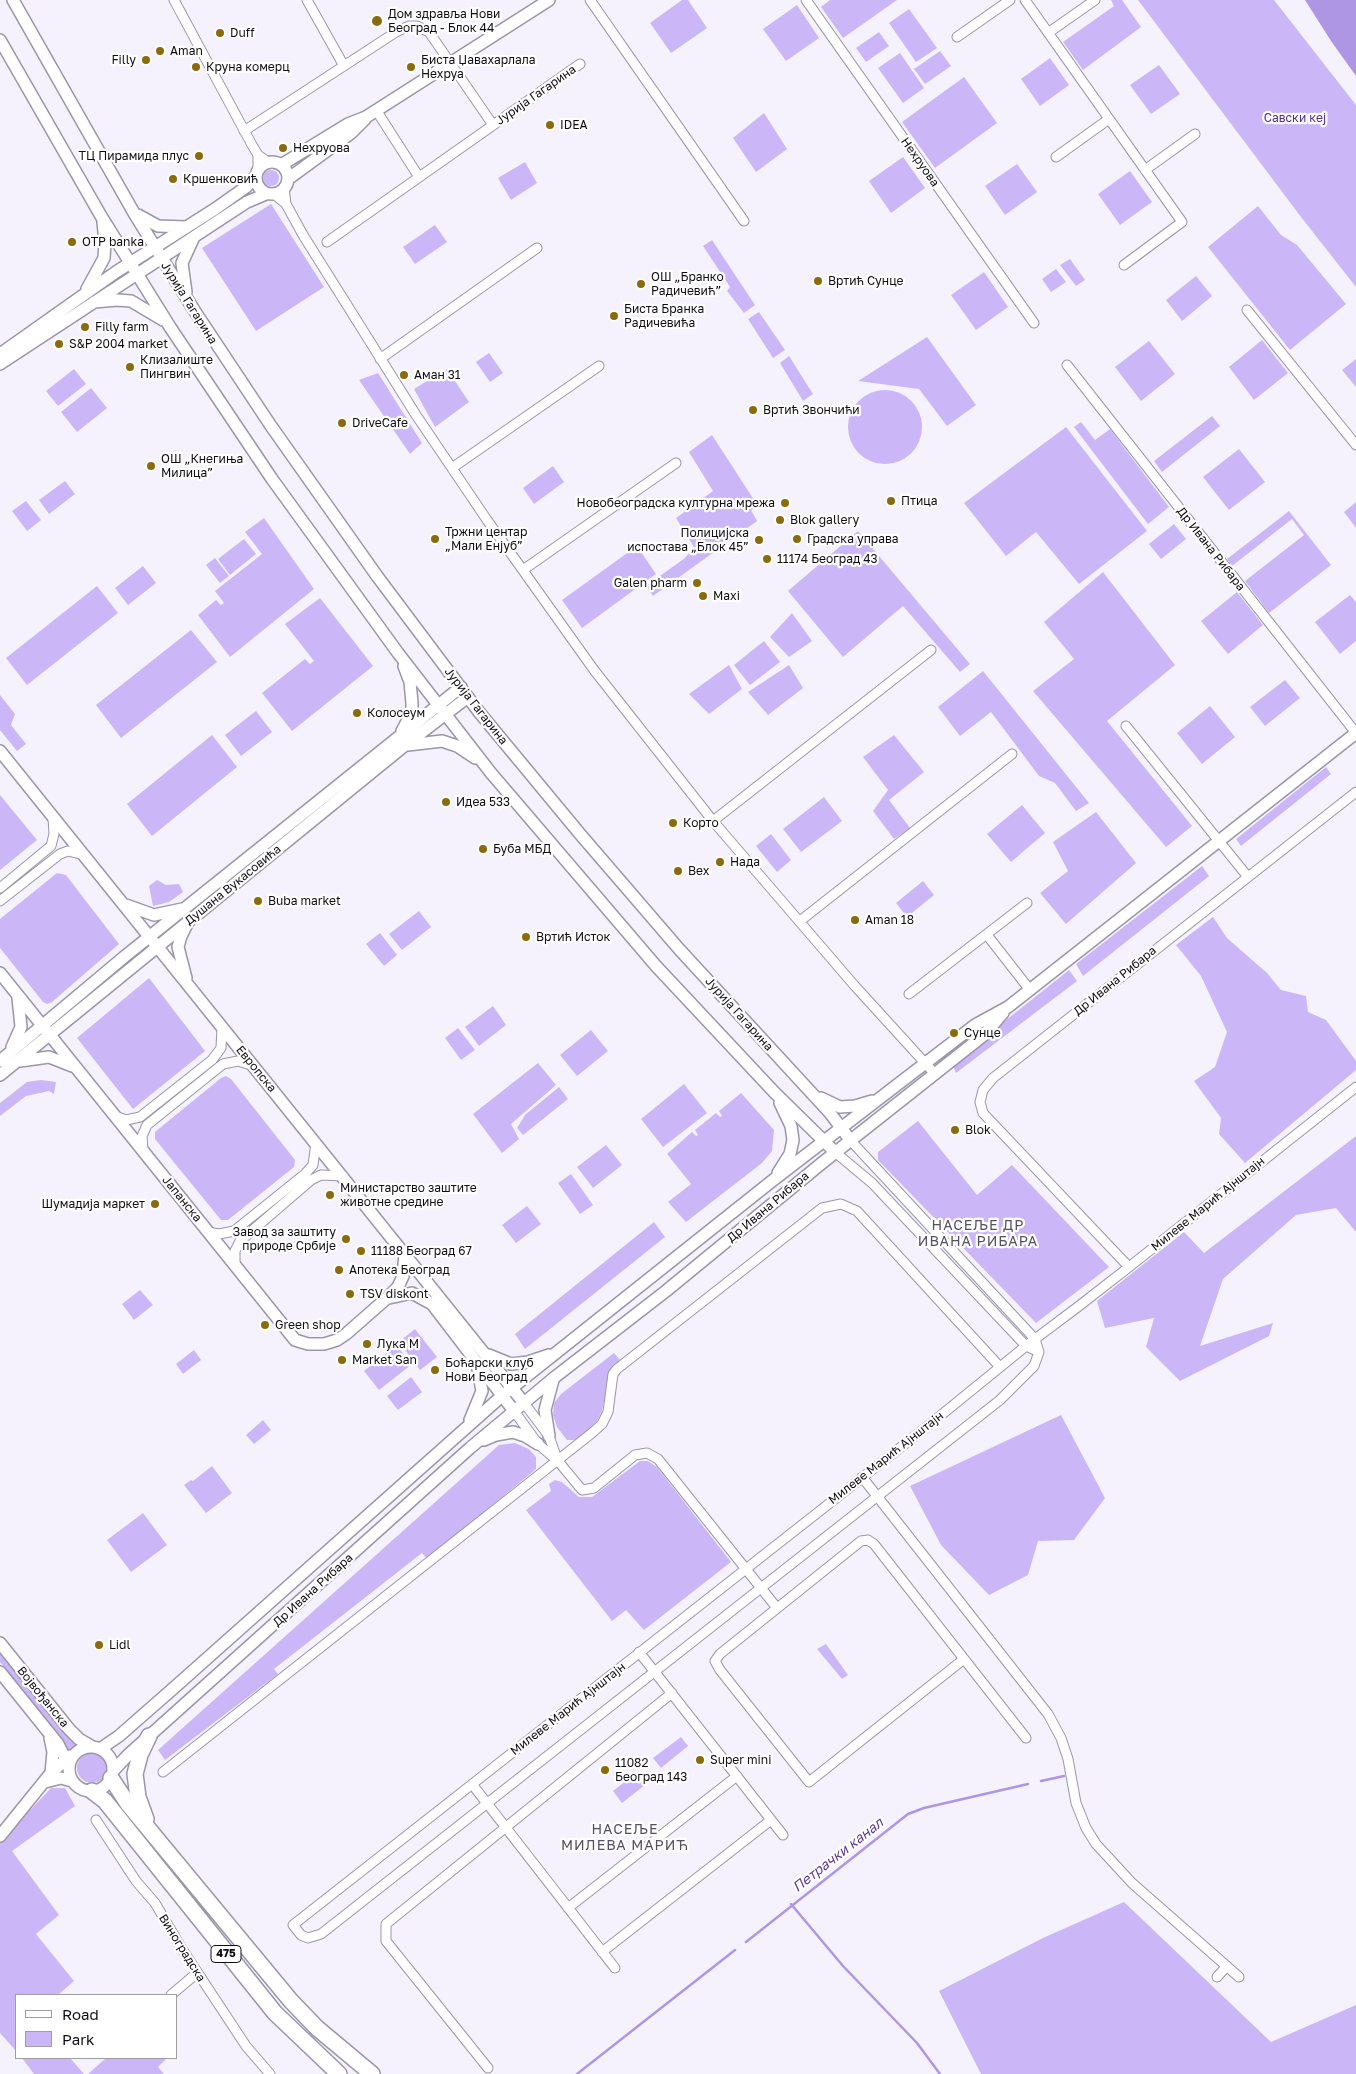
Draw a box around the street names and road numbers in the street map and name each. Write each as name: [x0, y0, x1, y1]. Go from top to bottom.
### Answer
street label: Јурија Гагарина: [493, 62, 579, 128]
street label: Нехруова: [898, 135, 942, 189]
street label: Јурија Гагарина: [158, 259, 220, 347]
street label: Др Ивана Рибара: [1174, 504, 1248, 594]
street label: Јурија Гагарина: [441, 664, 511, 748]
street label: Душана Вукасовића: [182, 842, 284, 928]
street label: Др Ивана Рибара: [1071, 943, 1159, 1019]
street label: Јурија Гагарина: [702, 974, 776, 1054]
street label: Европска: [233, 1043, 279, 1095]
street label: Милеве Марић Ајнштајн: [1148, 1154, 1268, 1254]
street label: Др Ивана Рибара: [724, 1169, 812, 1245]
street label: Јапанска: [159, 1173, 205, 1225]
street label: Милеве Марић Ајнштајн: [826, 1409, 946, 1507]
street label: Др Ивана Рибара: [270, 1550, 356, 1630]
street label: Милеве Марић Ајнштајн: [508, 1660, 628, 1758]
street label: Војвођанска: [14, 1664, 72, 1730]
street label: Виноградска: [156, 1912, 208, 1984]
road number: 475: [211, 1946, 241, 1962]

